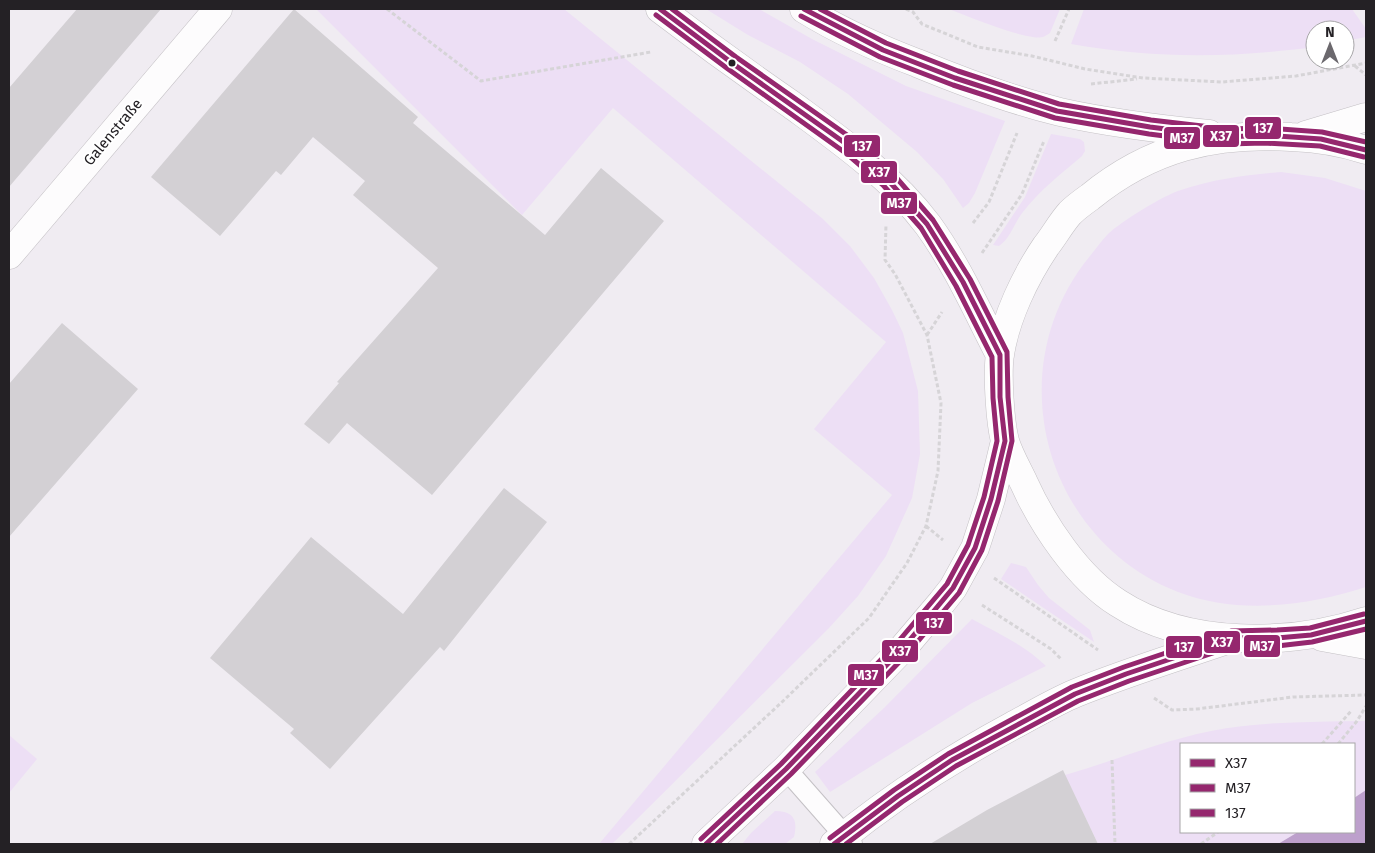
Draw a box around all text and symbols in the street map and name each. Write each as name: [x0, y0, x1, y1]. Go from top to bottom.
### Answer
north arrow: [1305, 20, 1355, 70]
text: N: [1325, 24, 1335, 41]
unlabelled marker: [727, 58, 737, 68]
street label: Galenstraße: [80, 95, 146, 169]
line badge: 137: [1244, 116, 1282, 140]
text: 137: [1253, 120, 1274, 137]
line badge: X37: [1202, 124, 1240, 148]
line badge: M37: [1163, 126, 1201, 150]
text: X37: [1209, 128, 1232, 145]
text: M37: [1170, 130, 1195, 147]
line badge: 137: [843, 134, 881, 158]
text: 137: [852, 138, 873, 155]
line badge: X37: [860, 160, 898, 184]
text: X37: [867, 164, 890, 181]
line badge: M37: [880, 191, 918, 215]
text: M37: [887, 195, 912, 212]
line badge: 137: [915, 611, 953, 635]
text: 137: [924, 615, 945, 632]
line badge: X37: [1203, 630, 1241, 654]
text: X37: [1210, 634, 1233, 651]
line badge: M37: [1243, 634, 1281, 658]
line badge: 137: [1165, 635, 1203, 659]
text: M37: [1250, 638, 1275, 655]
line badge: X37: [881, 639, 919, 663]
text: 137: [1174, 639, 1195, 656]
text: X37: [888, 643, 911, 660]
line badge: M37: [847, 663, 885, 687]
text: M37: [854, 667, 879, 684]
legend: [1180, 743, 1355, 833]
text: X37: [1225, 754, 1248, 772]
text: M37: [1225, 779, 1251, 797]
text: 137: [1225, 804, 1246, 822]

